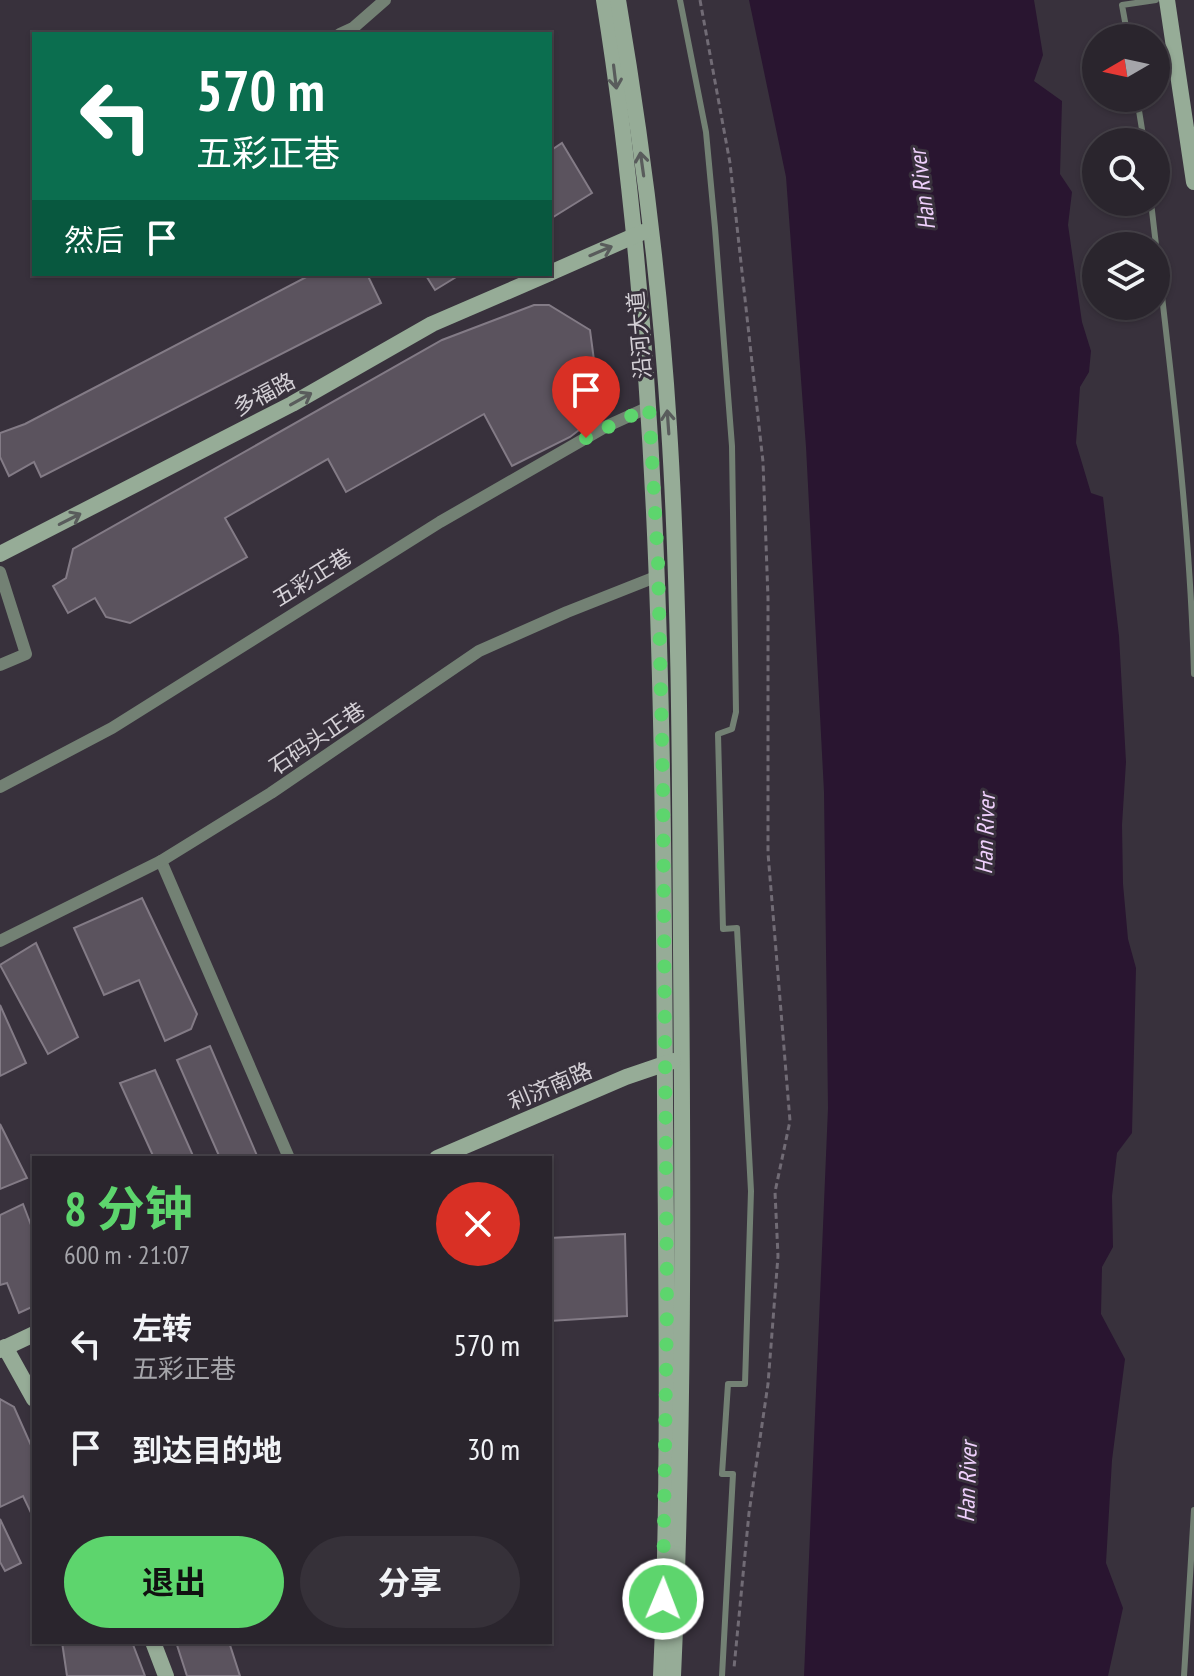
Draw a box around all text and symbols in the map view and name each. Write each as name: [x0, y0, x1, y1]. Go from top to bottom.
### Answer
north arrow: [1082, 24, 1170, 112]
map controls: [1082, 24, 1170, 320]
text: 570 m: [196, 54, 325, 126]
one-way arrow: [608, 63, 623, 90]
icon: left: [64, 64, 168, 168]
button: search: [1082, 128, 1170, 216]
text: 五彩正巷: [196, 129, 340, 176]
water label: Han River: [901, 145, 942, 232]
one-way arrow: [634, 152, 649, 177]
icon: arrive: [140, 216, 184, 260]
text: 然后: [64, 220, 124, 259]
button: layers: [1082, 232, 1170, 320]
one-way arrow: [588, 243, 612, 258]
street label: 沿河大道: [621, 290, 657, 380]
pin: [552, 356, 620, 438]
street label: 多福路: [228, 366, 300, 422]
icon: arrive: [564, 368, 608, 412]
one-way arrow: [288, 391, 312, 407]
one-way arrow: [660, 409, 675, 436]
one-way arrow: [57, 511, 81, 526]
street label: 五彩正巷: [267, 542, 357, 612]
street label: 石码头正巷: [264, 696, 370, 780]
water label: Han River: [968, 790, 1002, 875]
street label: 利济南路: [504, 1056, 596, 1116]
text: 8 分钟: [64, 1177, 193, 1239]
button: close: [436, 1182, 520, 1266]
text: 600 m · 21:07: [64, 1238, 190, 1271]
text: 左转: [132, 1308, 192, 1347]
icon: left: [64, 1322, 108, 1366]
text: 570 m: [454, 1325, 520, 1364]
text: 五彩正巷: [132, 1352, 236, 1385]
icon: arrive: [64, 1426, 108, 1470]
text: 30 m: [467, 1429, 520, 1468]
text: 到达目的地: [132, 1430, 282, 1469]
water label: Han River: [950, 1438, 984, 1523]
button: 退出: [64, 1536, 284, 1628]
button: 分享: [300, 1536, 520, 1628]
position arrow: [621, 1557, 705, 1641]

